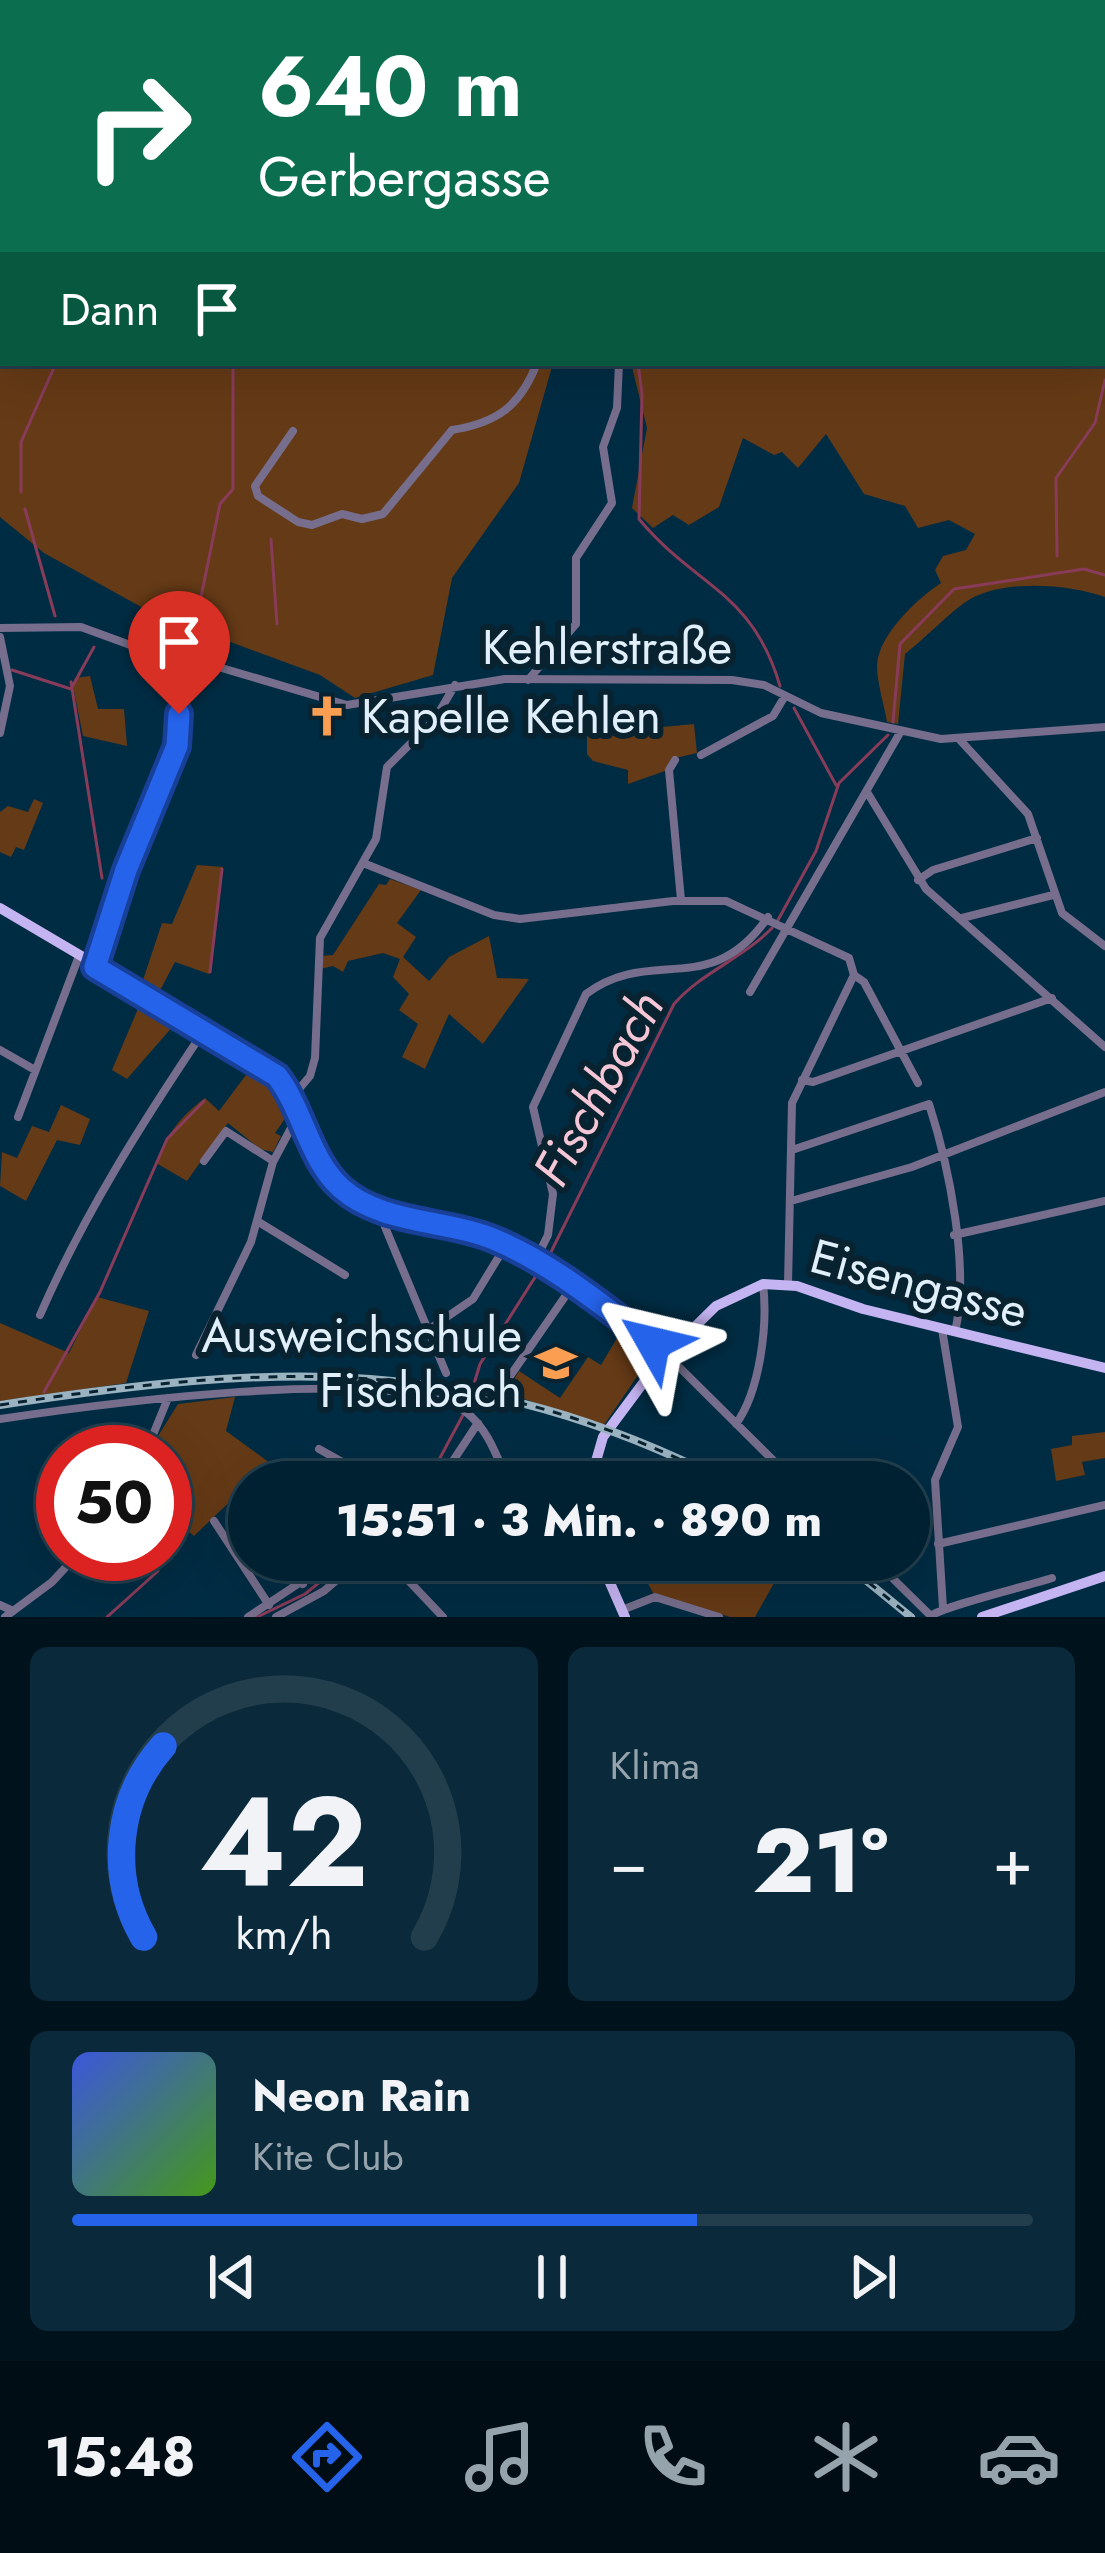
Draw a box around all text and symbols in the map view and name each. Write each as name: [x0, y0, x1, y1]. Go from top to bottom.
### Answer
text: 640 m: [258, 26, 523, 148]
icon: right: [60, 48, 216, 204]
text: Gerbergasse: [258, 138, 551, 216]
icon: arrive: [184, 276, 250, 342]
text: Dann: [60, 277, 160, 342]
pin: [128, 591, 230, 714]
icon: arrive: [146, 609, 212, 675]
street label: Kehlerstraße: [482, 613, 732, 682]
place label: Kapelle Kehlen: [361, 682, 661, 751]
church icon: Kapelle Kehlen: [304, 693, 350, 739]
water label: Fischbach: [514, 977, 682, 1199]
street label: Eisengasse: [803, 1221, 1035, 1346]
position arrow: [590, 1280, 716, 1406]
place label: Ausweichschule Fischbach: [201, 1301, 522, 1425]
school or university icon: Ausweichschule Fischbach: [533, 1340, 579, 1386]
speed limit sign: 50: [36, 1425, 192, 1581]
text: 15:51 · 3 Min. · 890 m: [336, 1488, 822, 1553]
text: Klima: [610, 1737, 700, 1794]
text: 42: [199, 1752, 368, 1933]
text: 21°: [752, 1796, 888, 1926]
text: −: [610, 1814, 648, 1910]
text: +: [992, 1814, 1033, 1910]
text: km/h: [235, 1903, 332, 1965]
text: Neon Rain: [252, 2063, 471, 2128]
text: Kite Club: [252, 2128, 404, 2185]
icon: previous: [199, 2244, 265, 2310]
icon: pause: [519, 2244, 585, 2310]
icon: next: [840, 2244, 906, 2310]
icon: directions: [285, 2415, 369, 2499]
icon: music: [458, 2415, 542, 2499]
icon: phone: [631, 2415, 715, 2499]
icon: climate: [804, 2415, 888, 2499]
icon: car: [977, 2415, 1061, 2499]
text: 15:48: [44, 2418, 196, 2496]

